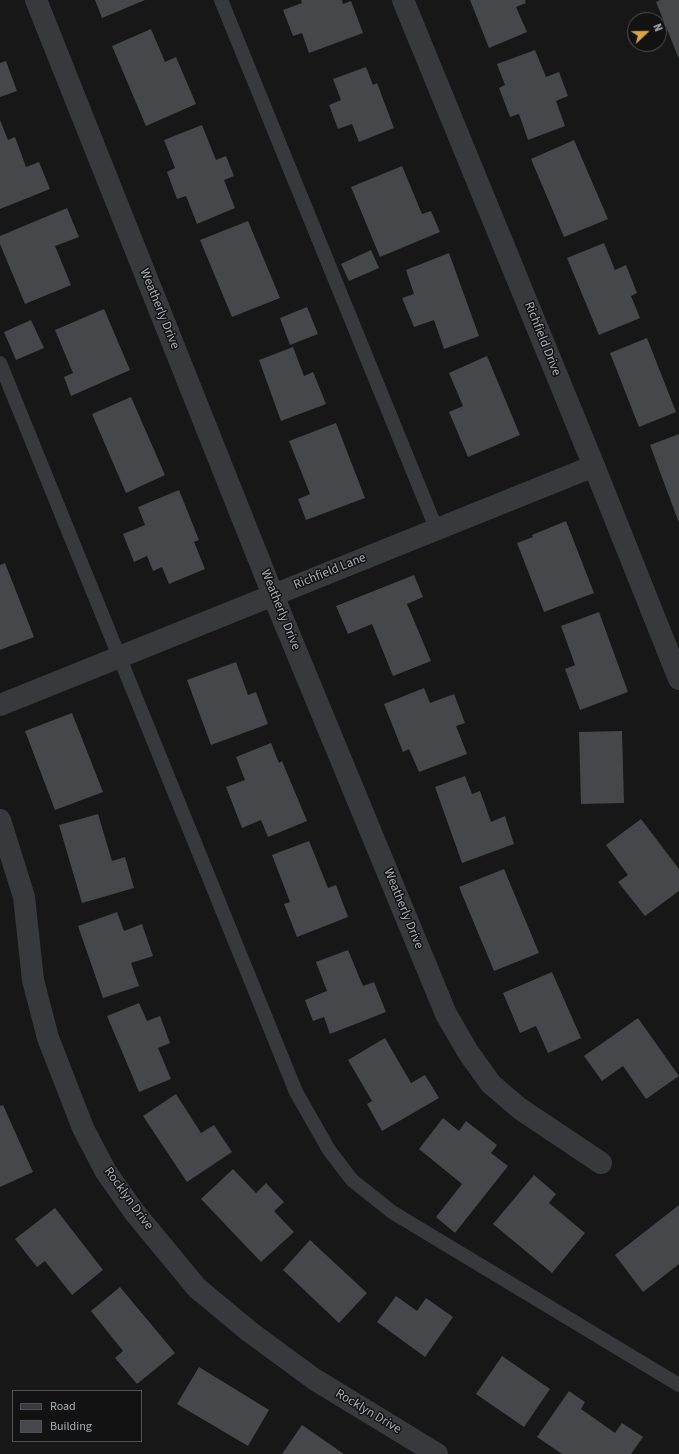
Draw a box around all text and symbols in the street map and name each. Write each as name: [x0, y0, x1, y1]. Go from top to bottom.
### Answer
north arrow: [627, 12, 667, 52]
text: N: [649, 21, 666, 34]
street label: Weatherly Drive: [136, 266, 182, 352]
street label: Richfield Drive: [520, 300, 564, 378]
street label: Richfield Lane: [292, 550, 368, 594]
street label: Weatherly Drive: [257, 567, 303, 653]
street label: Weatherly Drive: [380, 866, 426, 952]
street label: Rocklyn Drive: [100, 1165, 156, 1233]
street label: Rocklyn Drive: [332, 1386, 404, 1438]
legend: [12, 1390, 142, 1442]
text: Road: [50, 1398, 76, 1415]
text: Building: [50, 1418, 92, 1435]

